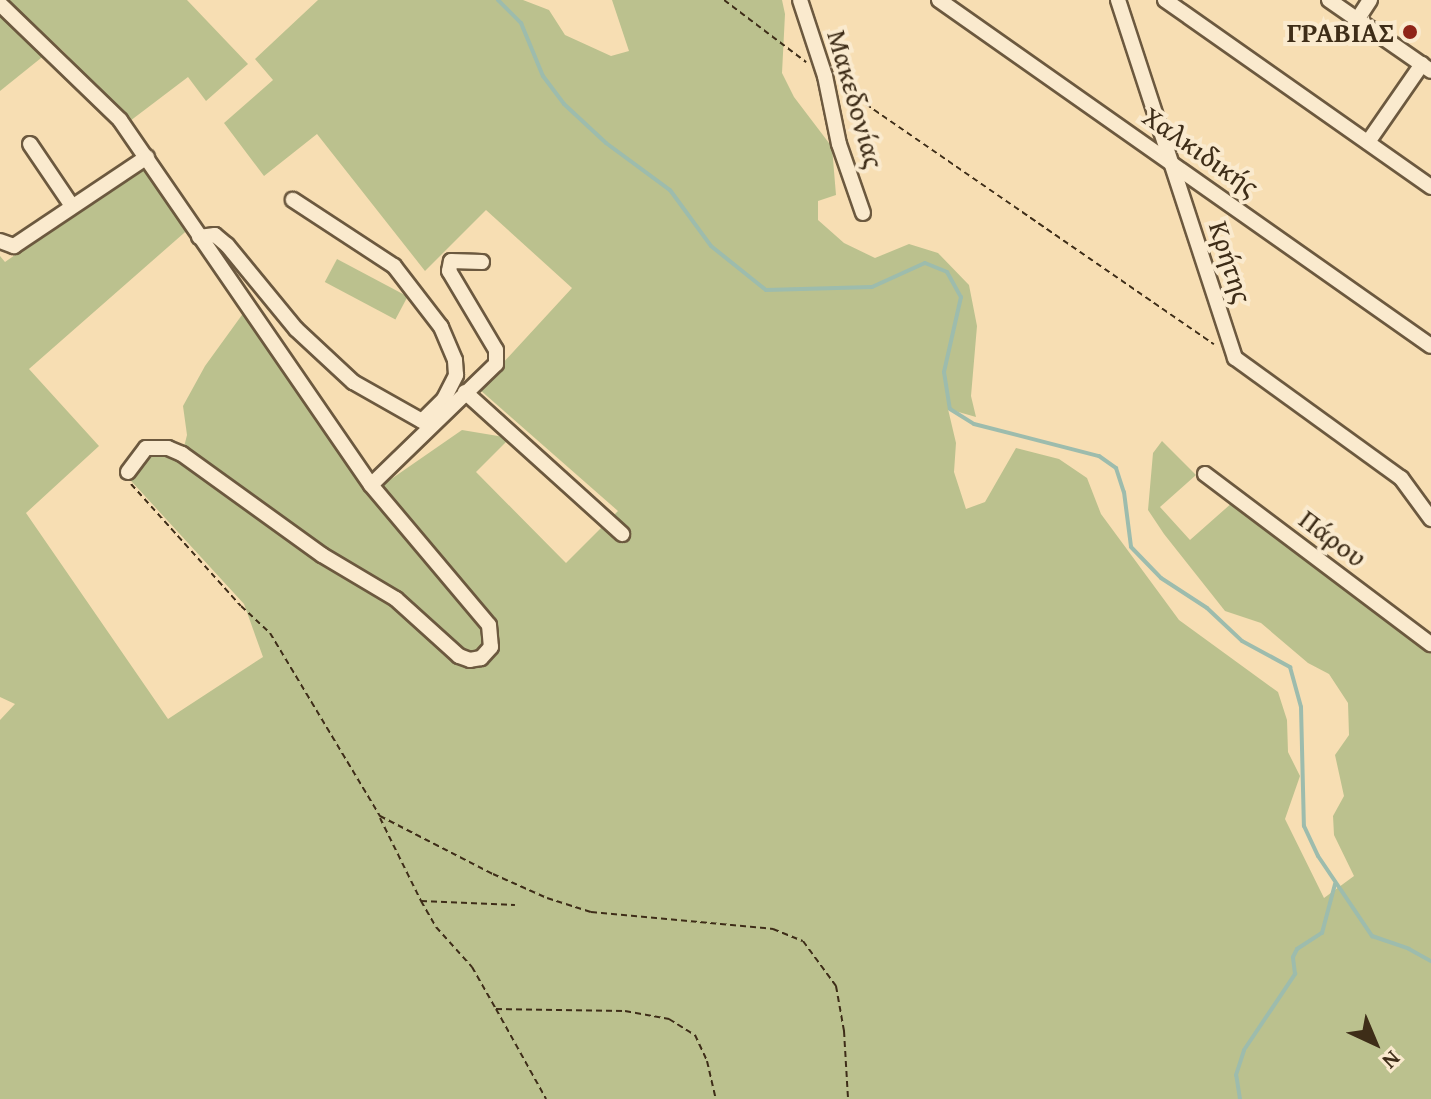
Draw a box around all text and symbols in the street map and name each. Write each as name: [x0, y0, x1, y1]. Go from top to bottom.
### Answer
place label: ΓΡΑΒΙΑΣ: [1287, 15, 1394, 49]
marker: ΓΡΑΒΙΑΣ: [1401, 23, 1419, 41]
street label: Μακεδονίας: [820, 26, 892, 172]
street label: Χαλκιδικής: [1136, 99, 1266, 203]
street label: Κρήτης: [1202, 217, 1260, 307]
street label: Πάρου: [1293, 502, 1373, 574]
north arrow: [1335, 1003, 1415, 1083]
text: N: [1375, 1044, 1408, 1077]

